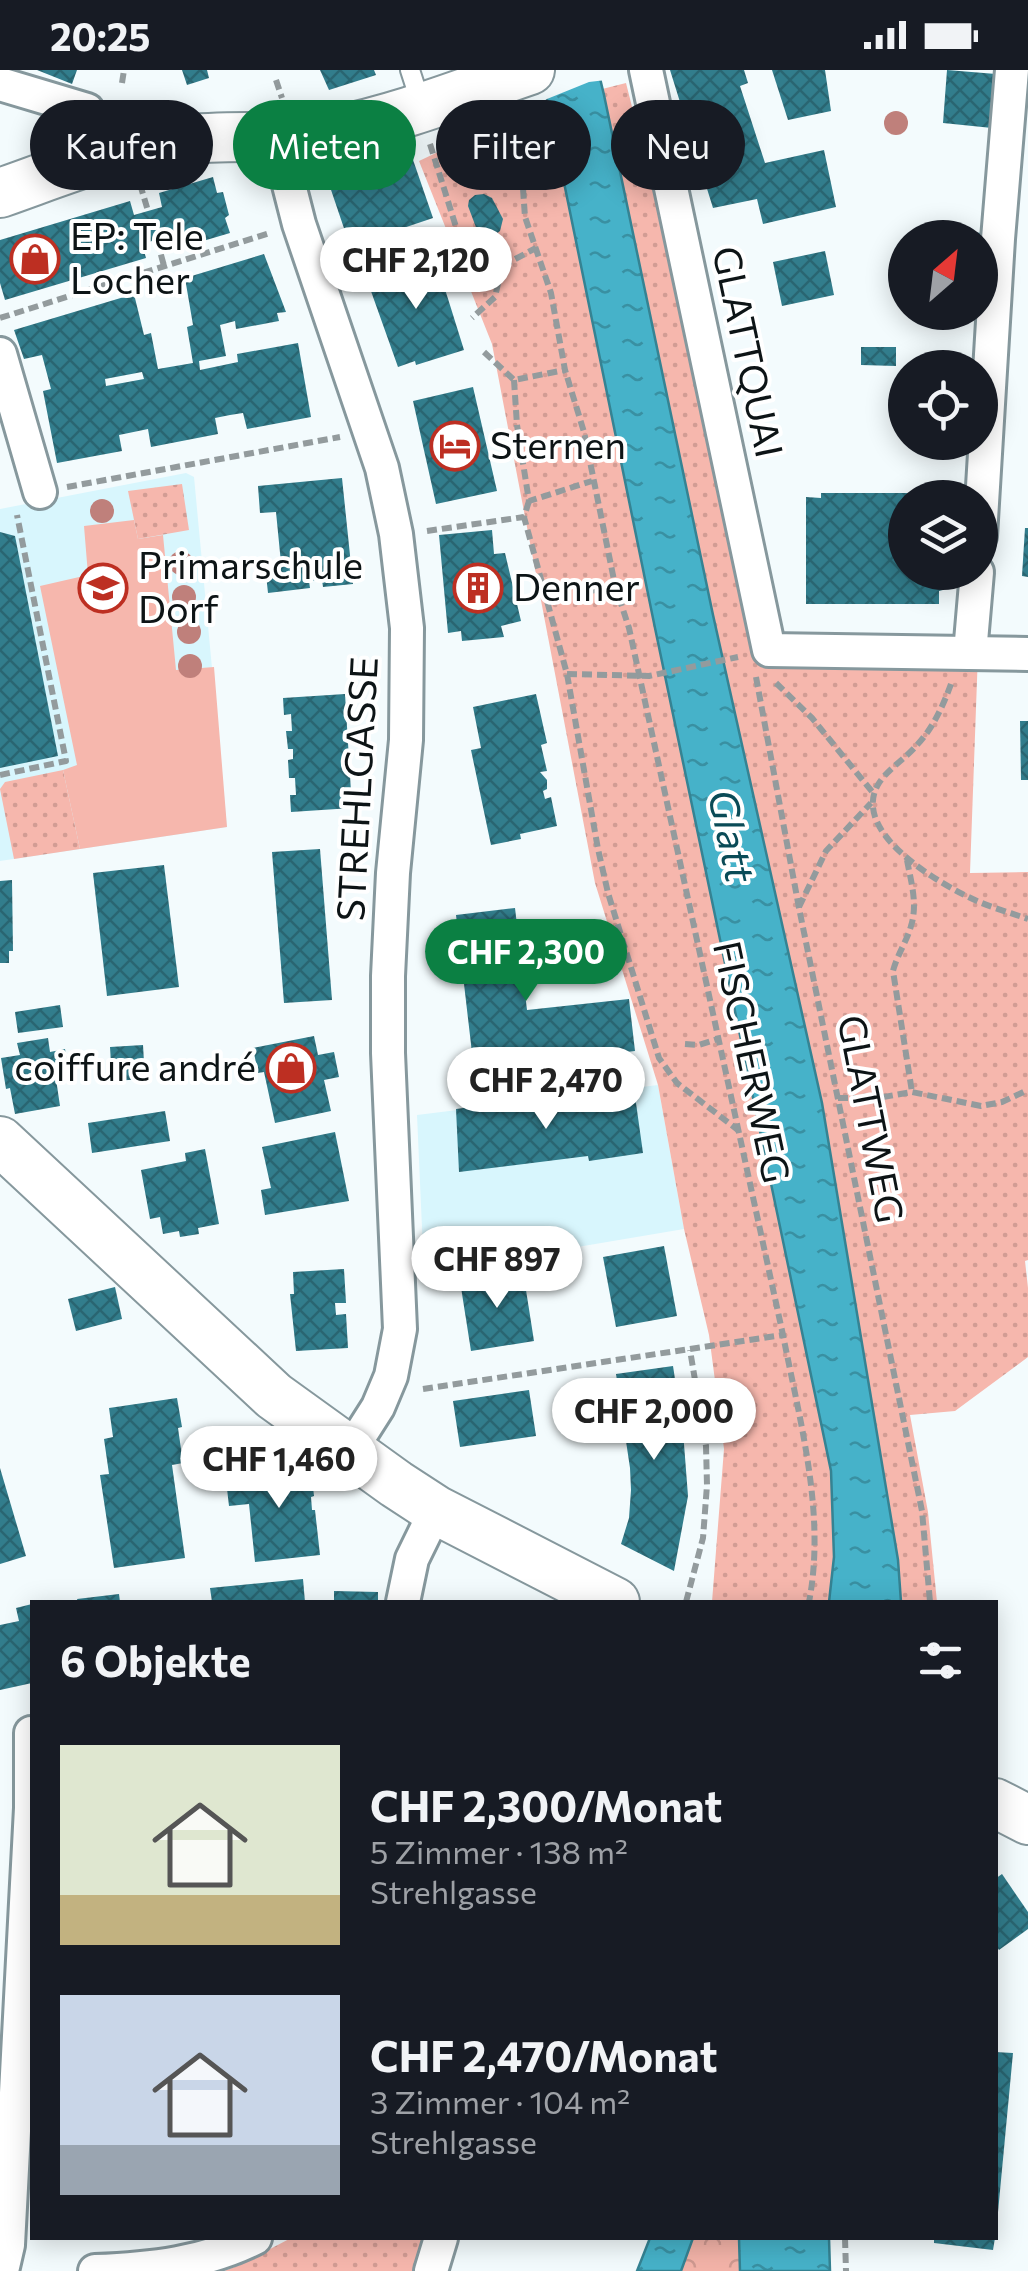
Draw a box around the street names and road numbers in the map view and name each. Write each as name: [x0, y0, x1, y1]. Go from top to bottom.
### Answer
street label: GLATTQUAI: [704, 242, 795, 461]
street label: STREHLGASSE: [325, 655, 386, 922]
street label: FISCHERWEG: [705, 936, 802, 1187]
street label: GLATTWEG: [829, 1011, 916, 1226]

